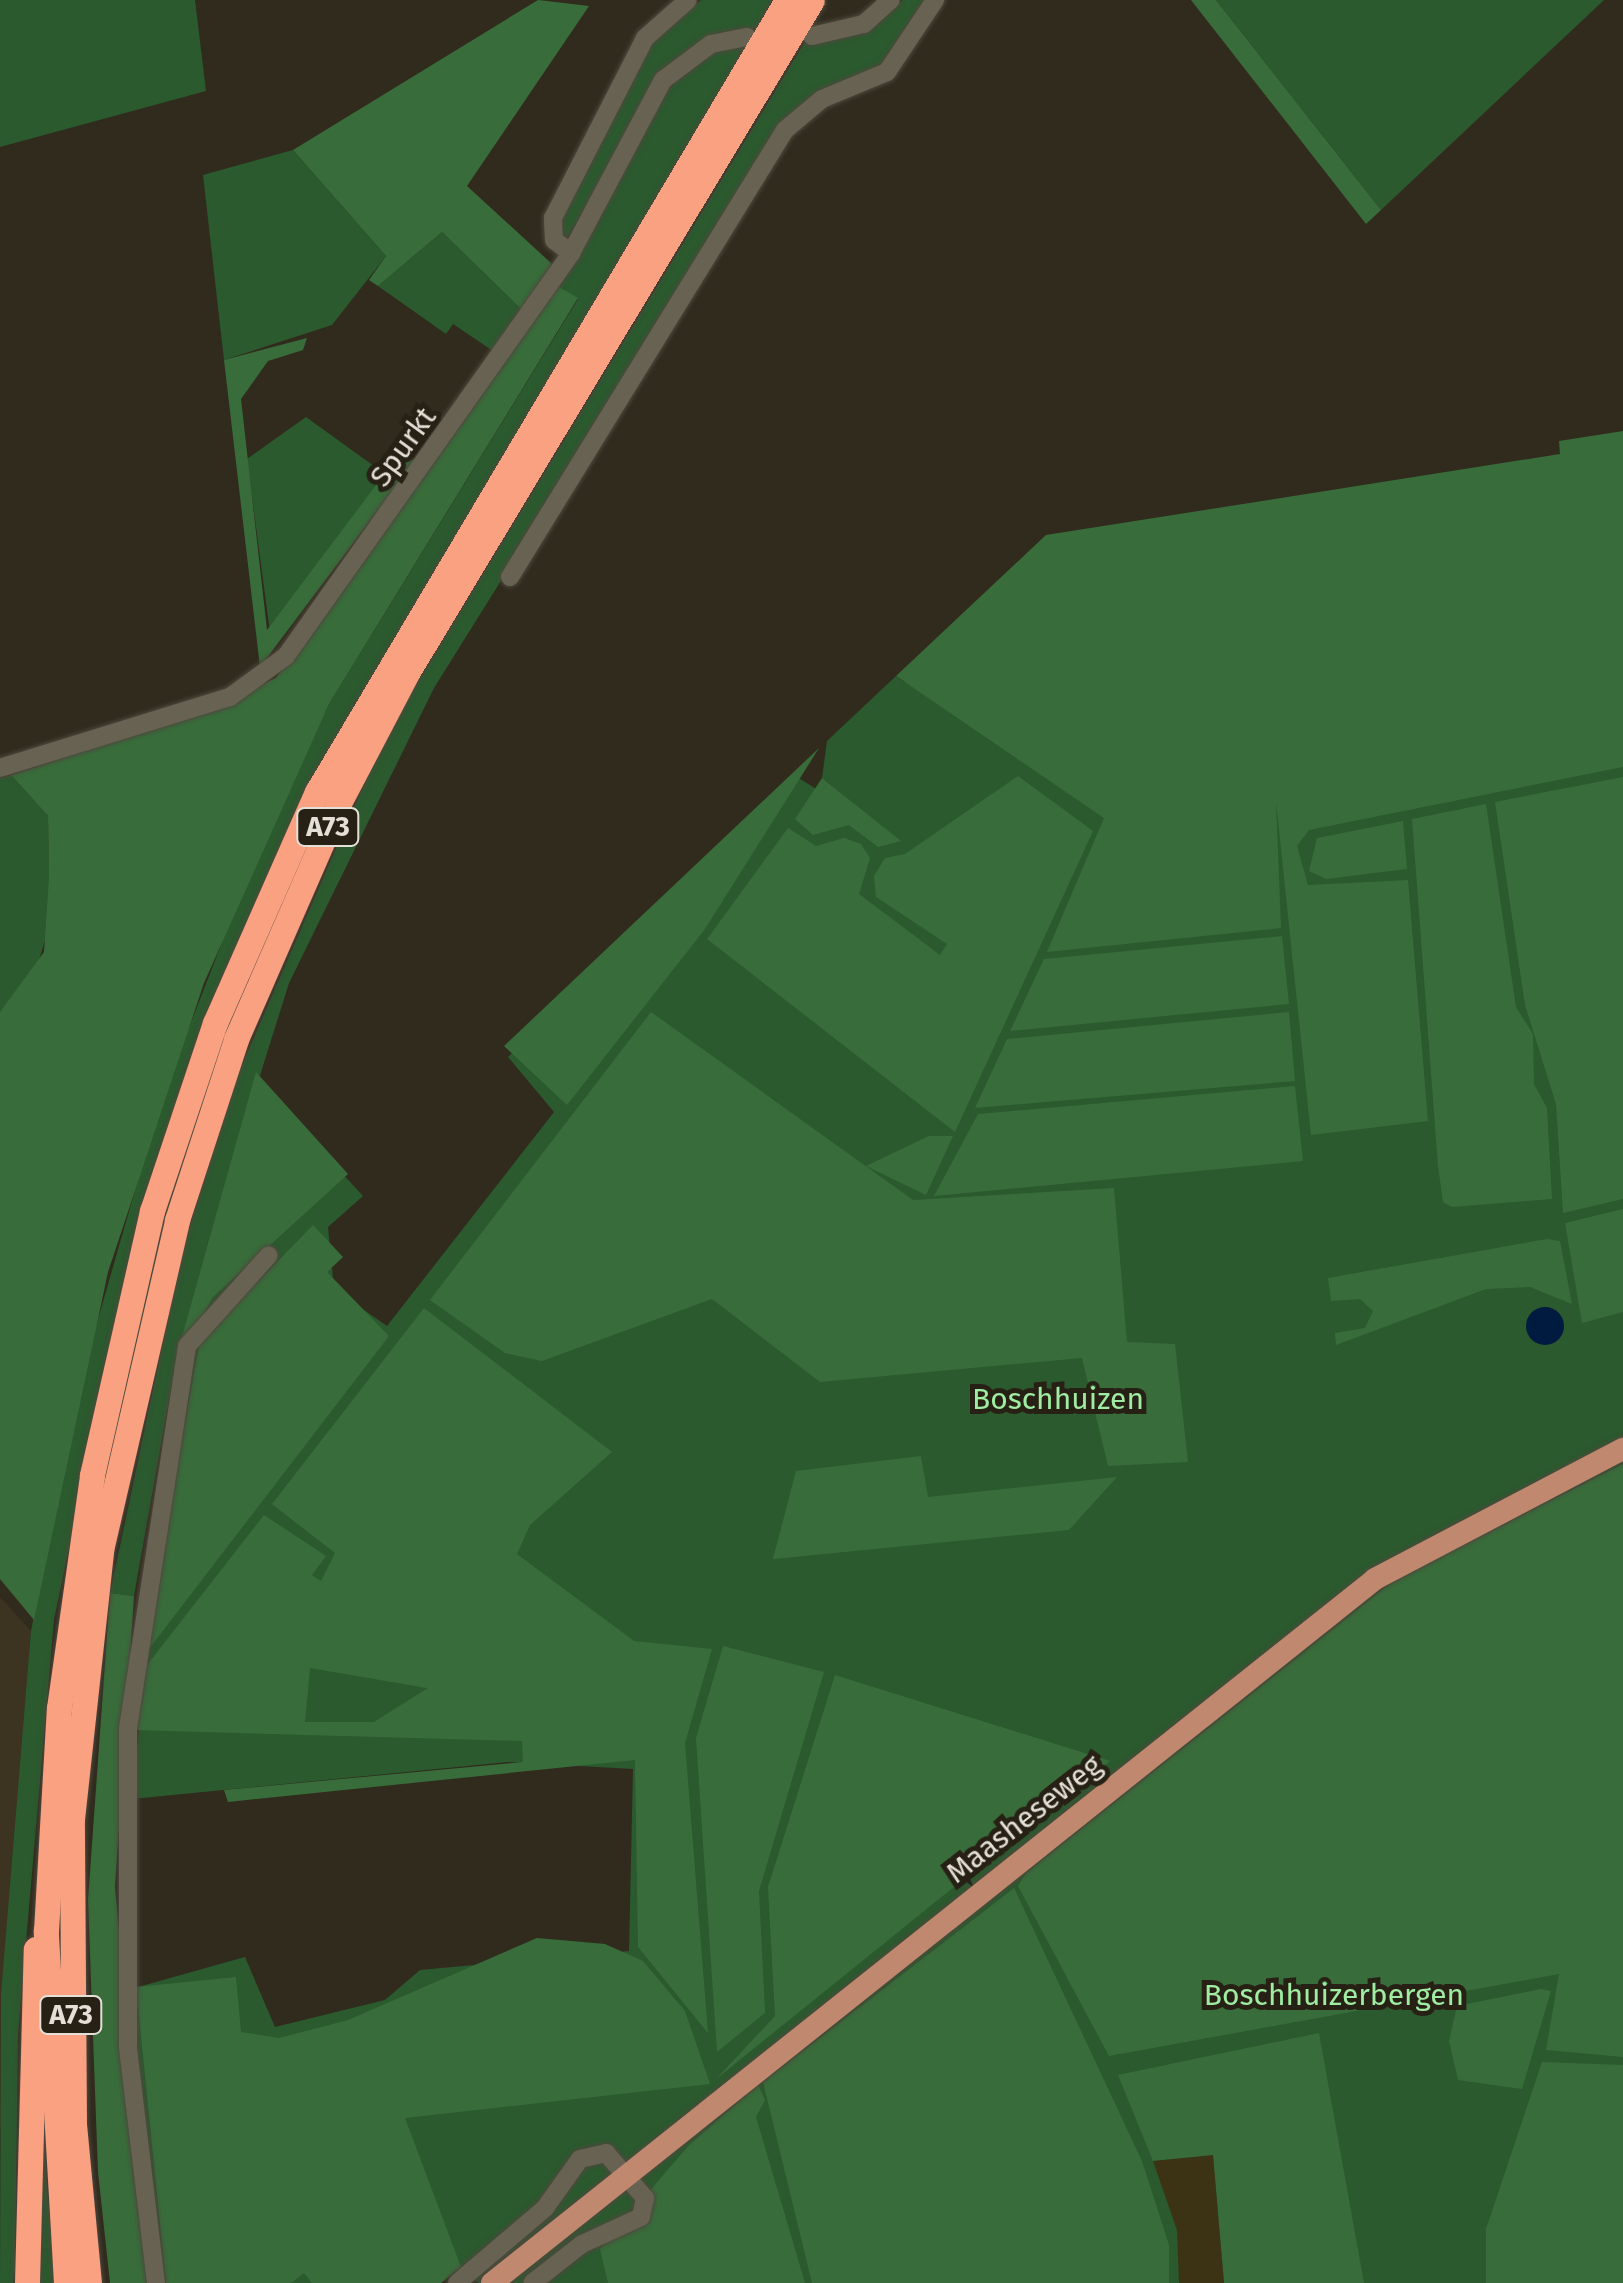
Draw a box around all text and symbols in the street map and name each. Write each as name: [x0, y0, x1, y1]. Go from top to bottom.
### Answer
street label: Spurkt: [362, 400, 444, 494]
road number: A73: [296, 804, 360, 850]
park label: Boschhuizen: [972, 1381, 1144, 1417]
street label: Maasheseweg: [939, 1747, 1109, 1891]
park label: Boschhuizerbergen: [1204, 1977, 1464, 2013]
road number: A73: [38, 1992, 104, 2038]

